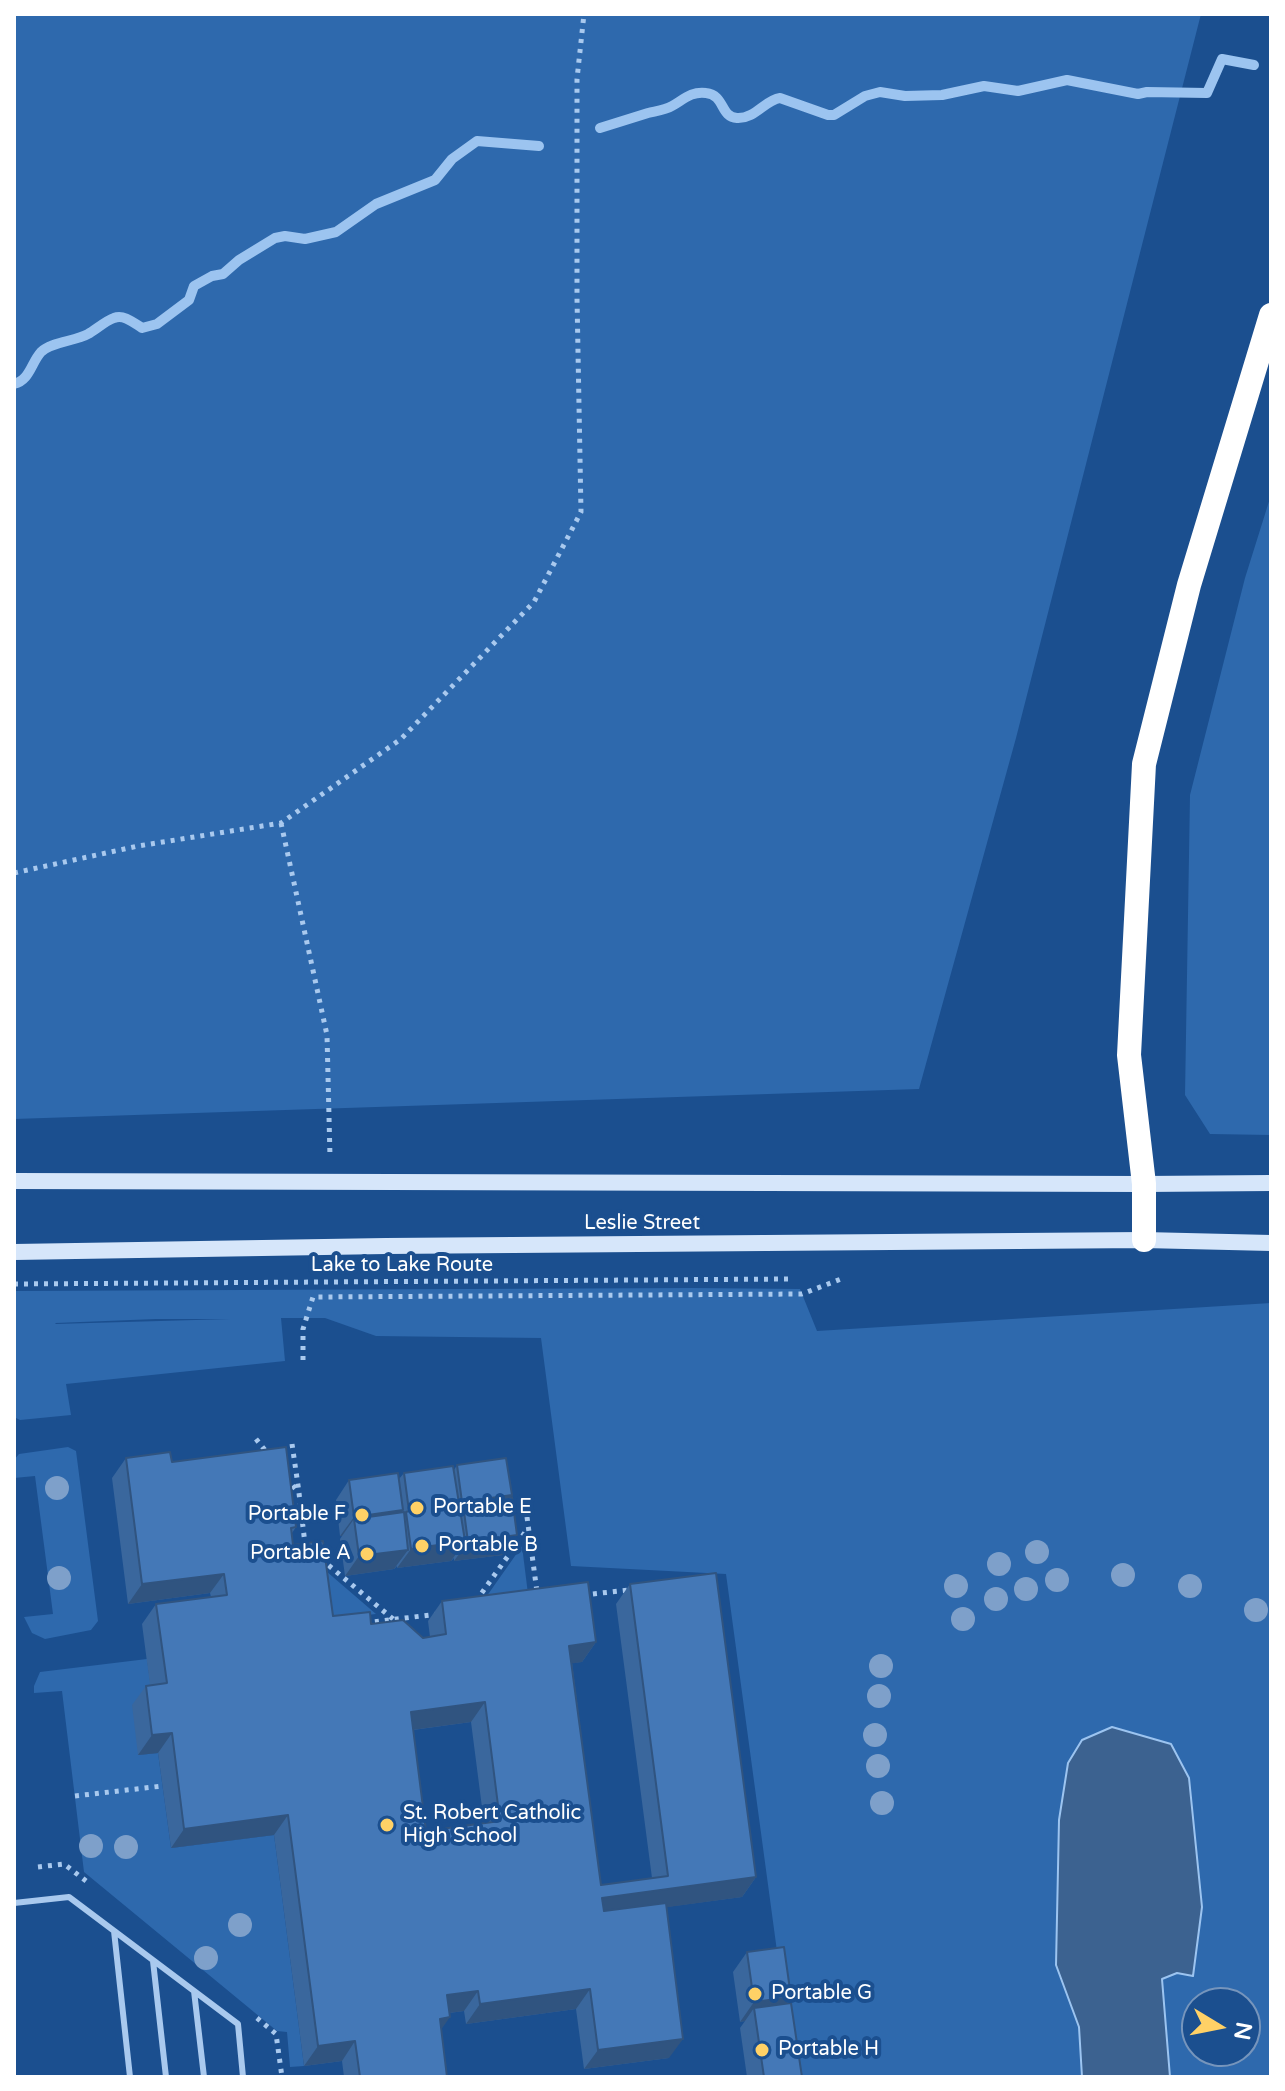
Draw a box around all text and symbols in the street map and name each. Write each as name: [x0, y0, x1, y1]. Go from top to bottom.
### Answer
street label: Leslie Street: [584, 1212, 700, 1236]
street label: Lake to Lake Route: [311, 1254, 493, 1278]
place label: Portable E: [433, 1496, 532, 1520]
marker: Portable E: [408, 1499, 426, 1517]
place label: Portable F: [248, 1503, 346, 1527]
marker: Portable F: [353, 1506, 371, 1524]
place label: Portable B: [438, 1534, 538, 1558]
marker: Portable B: [413, 1537, 431, 1555]
place label: Portable A: [250, 1542, 351, 1566]
marker: Portable A: [358, 1545, 376, 1563]
place label: St. Robert Catholic High School: [403, 1802, 581, 1849]
marker: St. Robert Catholic High School: [378, 1816, 396, 1834]
place label: Portable G: [771, 1982, 872, 2006]
marker: Portable G: [746, 1985, 764, 2003]
north arrow: [1181, 1987, 1261, 2067]
text: N: [1228, 2020, 1257, 2042]
place label: Portable H: [778, 2038, 879, 2062]
marker: Portable H: [753, 2041, 771, 2059]

